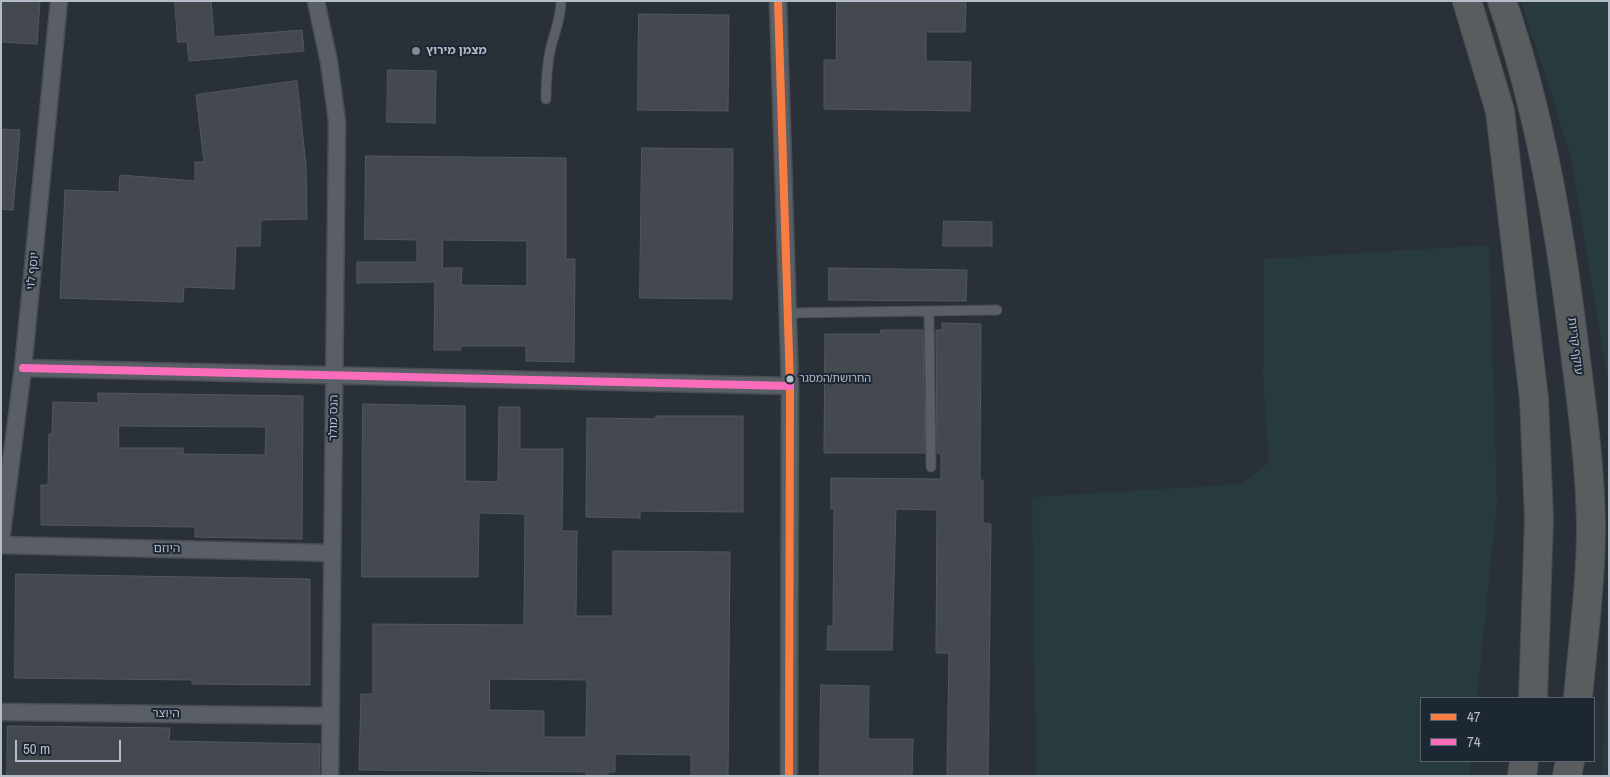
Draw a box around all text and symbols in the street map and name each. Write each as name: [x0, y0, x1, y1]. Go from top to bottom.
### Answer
place label: מצמן מירוץ: [426, 44, 487, 58]
marker: מצמן מירוץ: [410, 45, 422, 57]
street label: יוסף לוי: [24, 251, 42, 291]
street label: עוקף קריות: [1564, 317, 1586, 375]
place label: החרושת/המסגר: [799, 372, 871, 386]
marker: החרושת/המסגר: [785, 374, 795, 384]
street label: הנס מולר: [326, 395, 342, 441]
street label: היוזם: [153, 542, 181, 556]
legend: [1420, 697, 1595, 762]
text: 47: [1467, 706, 1481, 727]
street label: היוצר: [152, 707, 180, 721]
scale bar: [18, 730, 124, 762]
text: 74: [1467, 731, 1481, 752]
text: 50 m: [23, 738, 50, 759]

